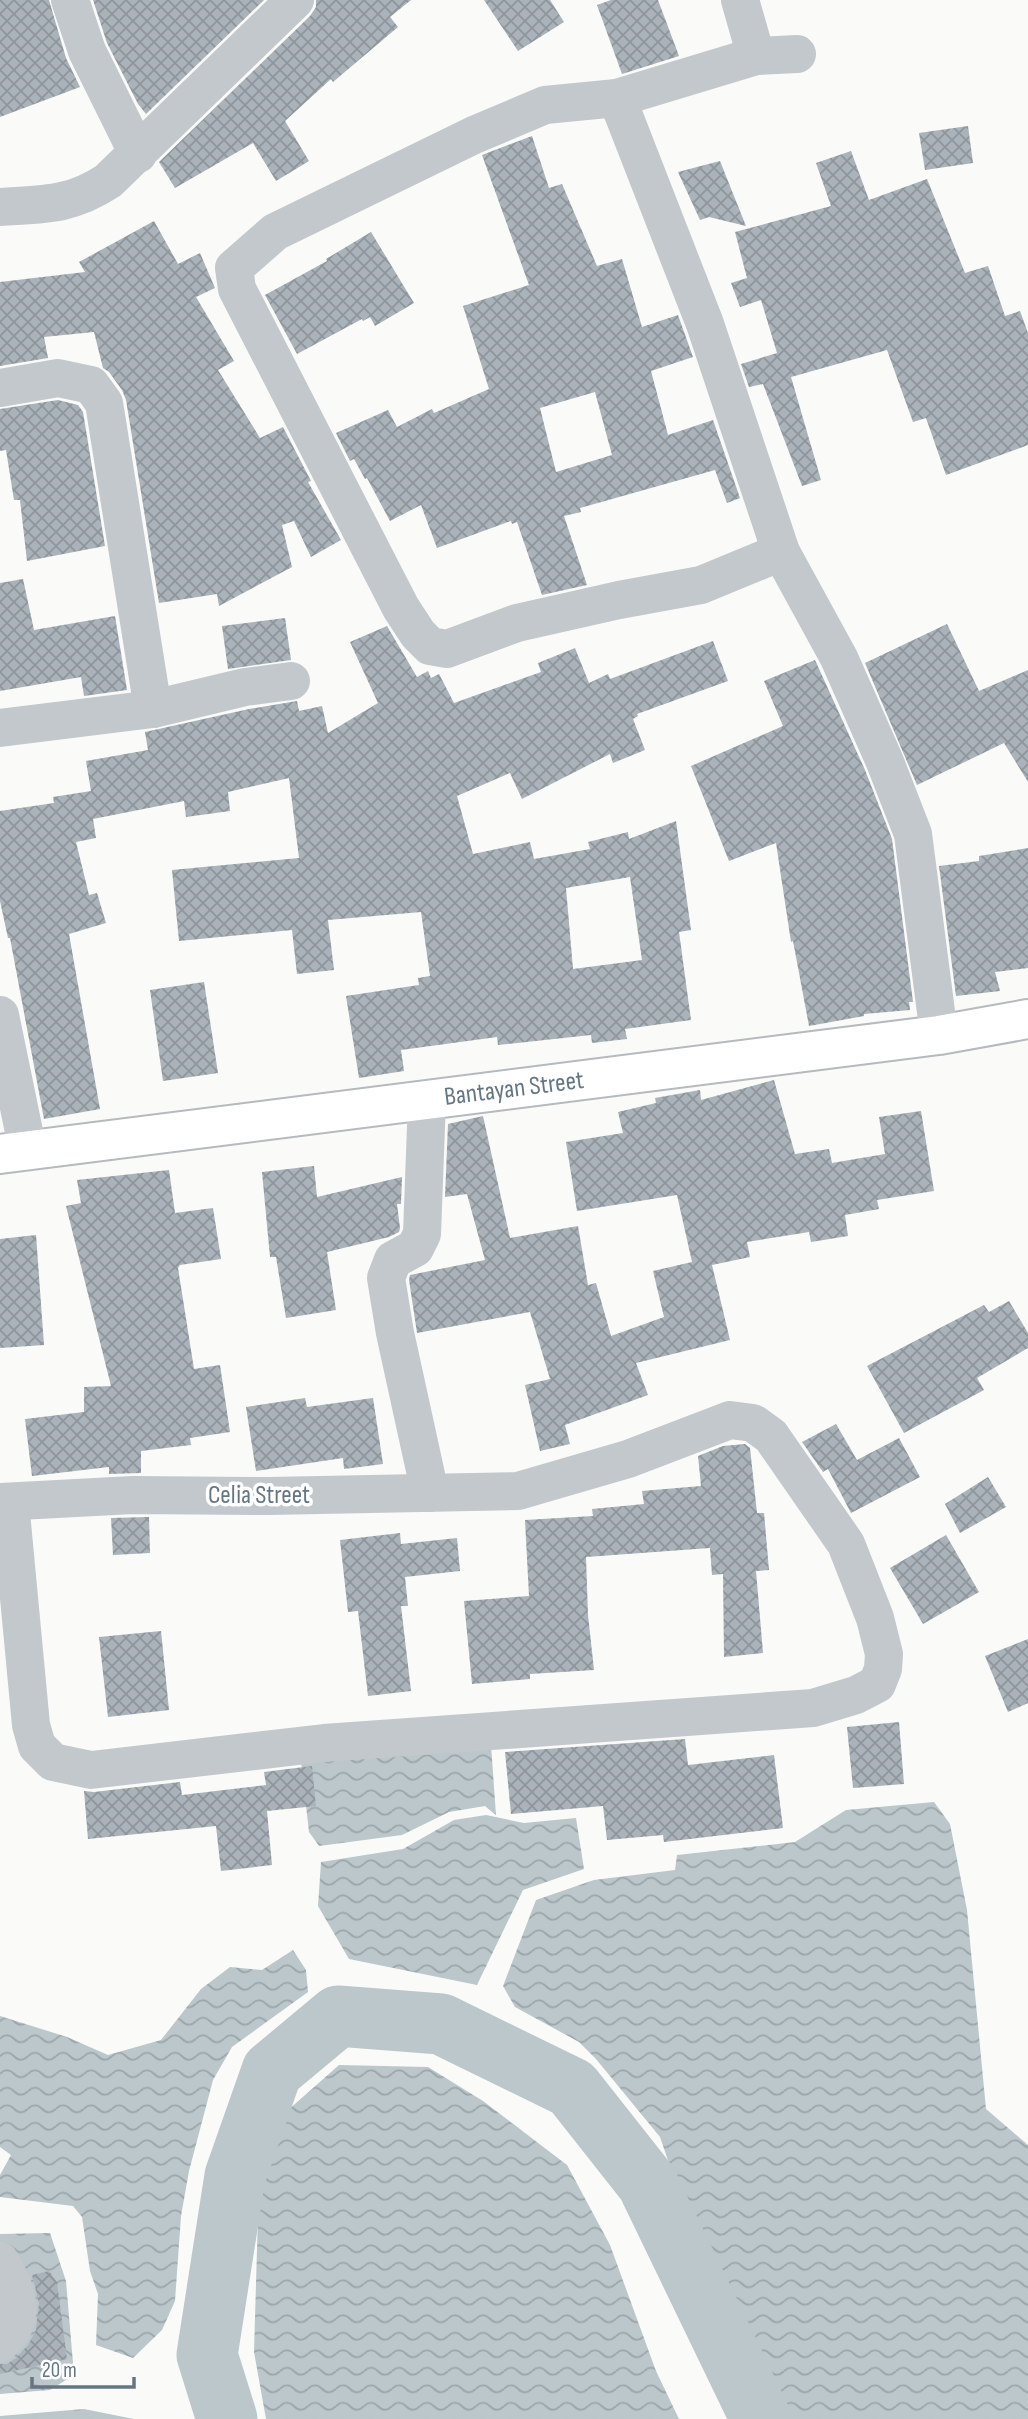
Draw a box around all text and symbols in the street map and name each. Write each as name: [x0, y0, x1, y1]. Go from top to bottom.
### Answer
street label: Bantayan Street: [442, 1065, 586, 1113]
street label: Celia Street: [208, 1480, 310, 1511]
scale bar: [32, 2346, 133, 2390]
text: 20 m: [42, 2358, 77, 2383]

